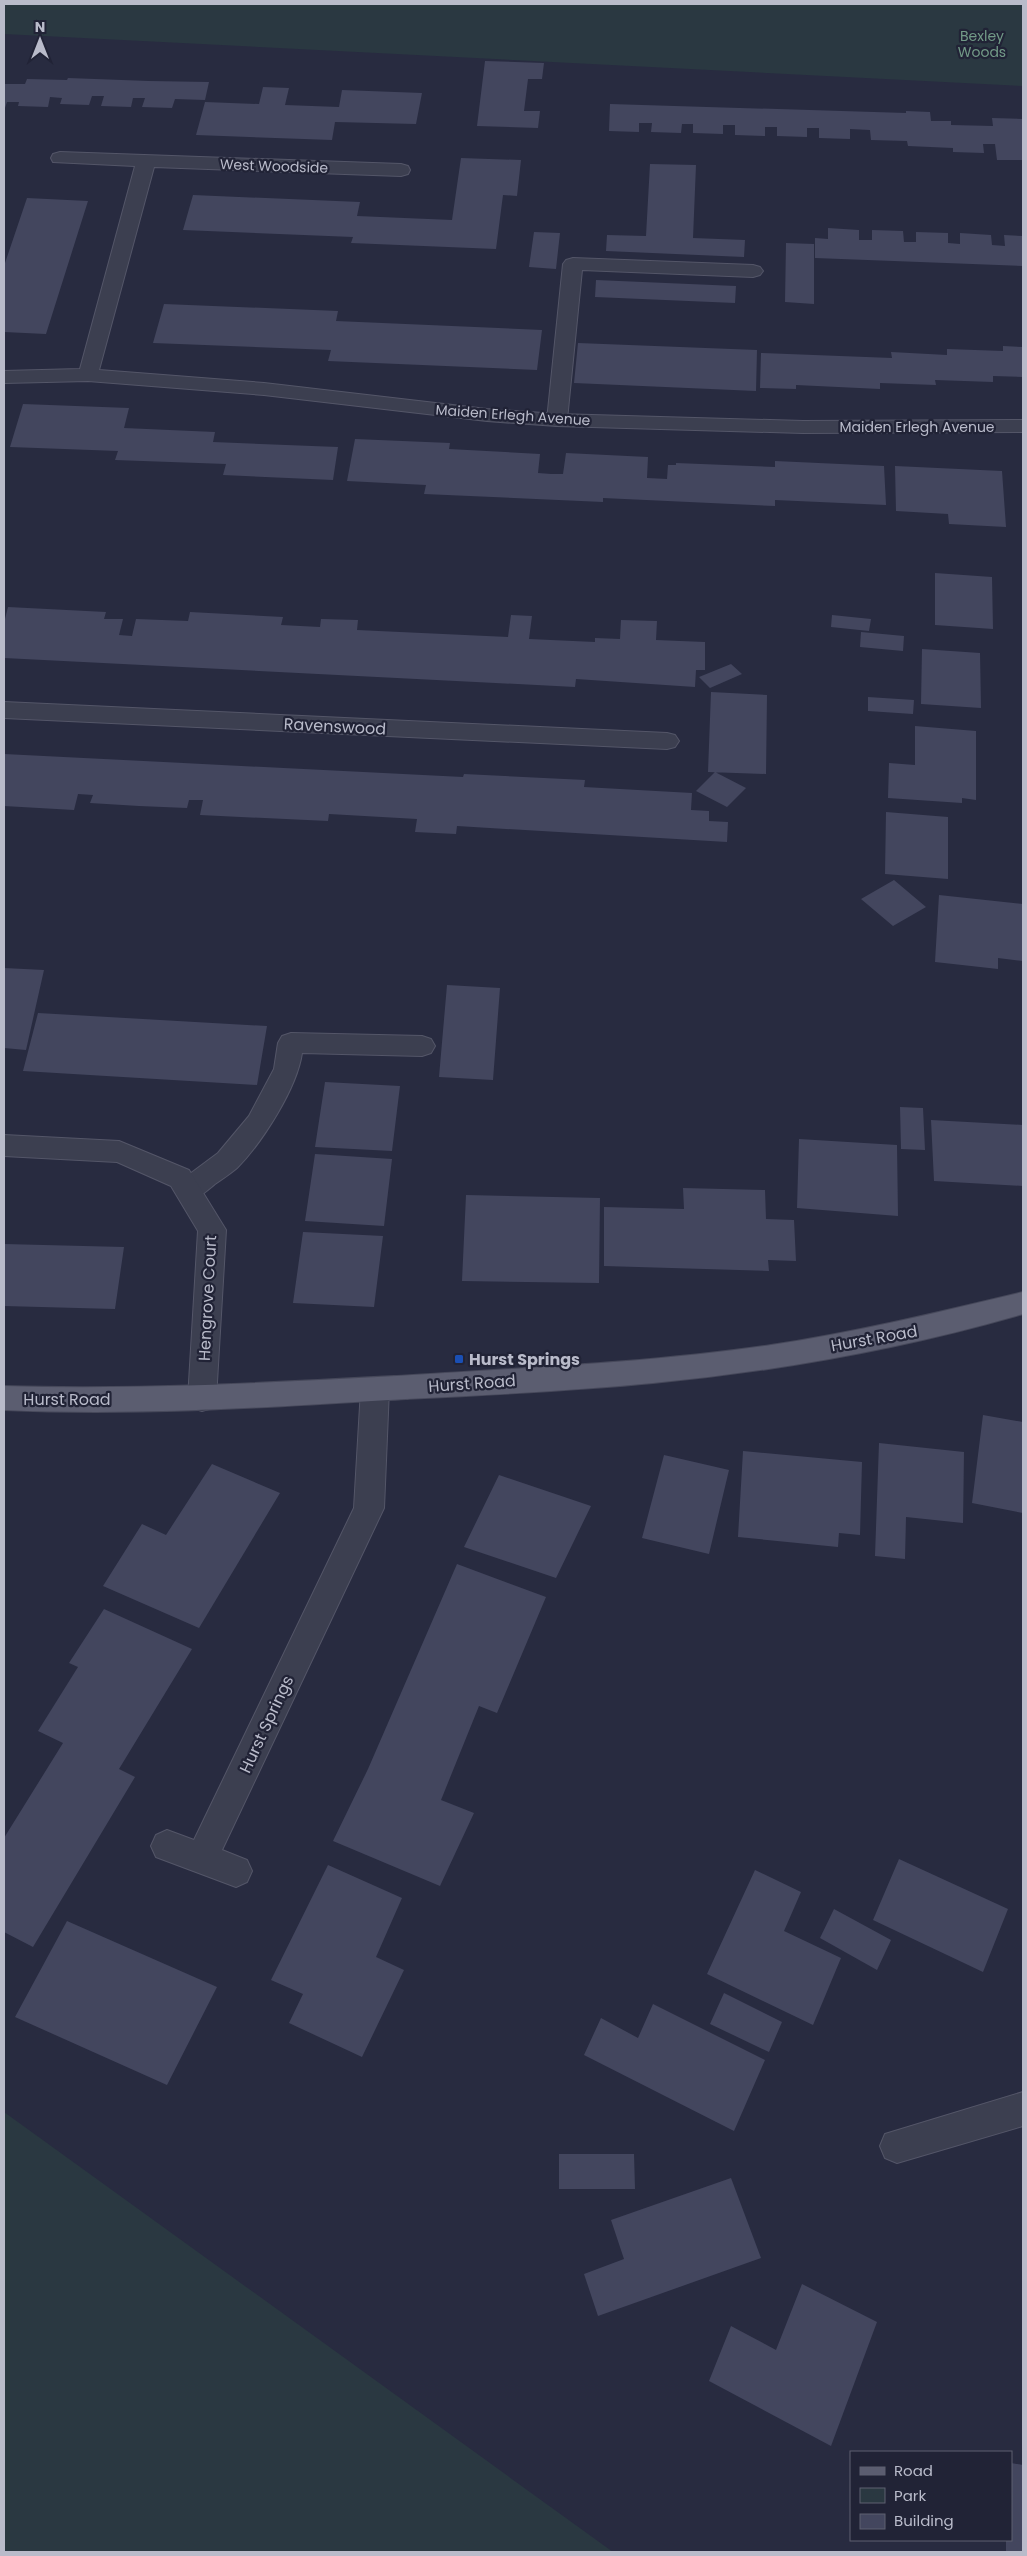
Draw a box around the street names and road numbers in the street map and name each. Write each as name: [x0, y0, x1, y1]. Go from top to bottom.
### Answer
street label: West Woodside: [219, 154, 329, 178]
street label: Maiden Erlegh Avenue: [435, 400, 591, 430]
street label: Maiden Erlegh Avenue: [839, 417, 995, 437]
street label: Ravenswood: [283, 712, 387, 741]
street label: Hengrove Court: [193, 1234, 222, 1362]
street label: Hurst Road: [829, 1320, 919, 1357]
street label: Hurst Road: [428, 1369, 516, 1398]
street label: Hurst Road: [23, 1388, 111, 1411]
street label: Hurst Springs: [234, 1672, 299, 1777]

